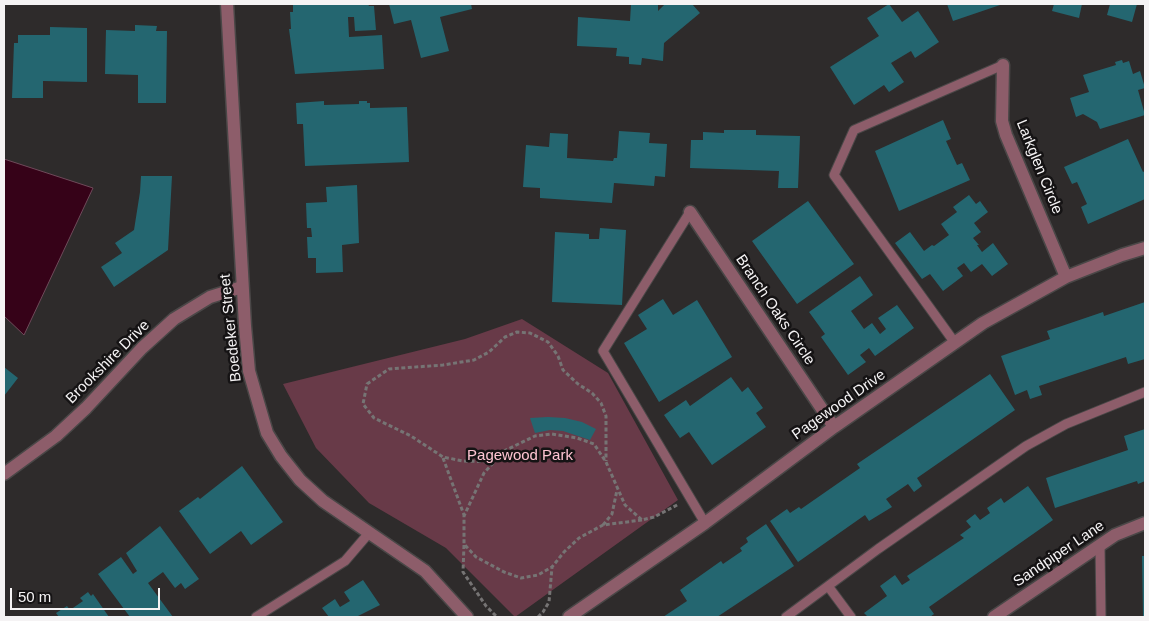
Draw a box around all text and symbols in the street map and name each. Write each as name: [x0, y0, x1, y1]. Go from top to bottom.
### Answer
street label: Larkglen Circle: [1012, 117, 1066, 217]
street label: Branch Oaks Circle: [731, 251, 819, 369]
street label: Boedeker Street: [216, 273, 246, 383]
street label: Brookshire Drive: [62, 316, 154, 408]
street label: Pagewood Drive: [789, 366, 889, 444]
park label: Pagewood Park: [467, 447, 573, 465]
street label: Sandpiper Lane: [1010, 517, 1108, 591]
scale bar: [12, 578, 162, 610]
text: 50 m: [18, 588, 51, 605]

